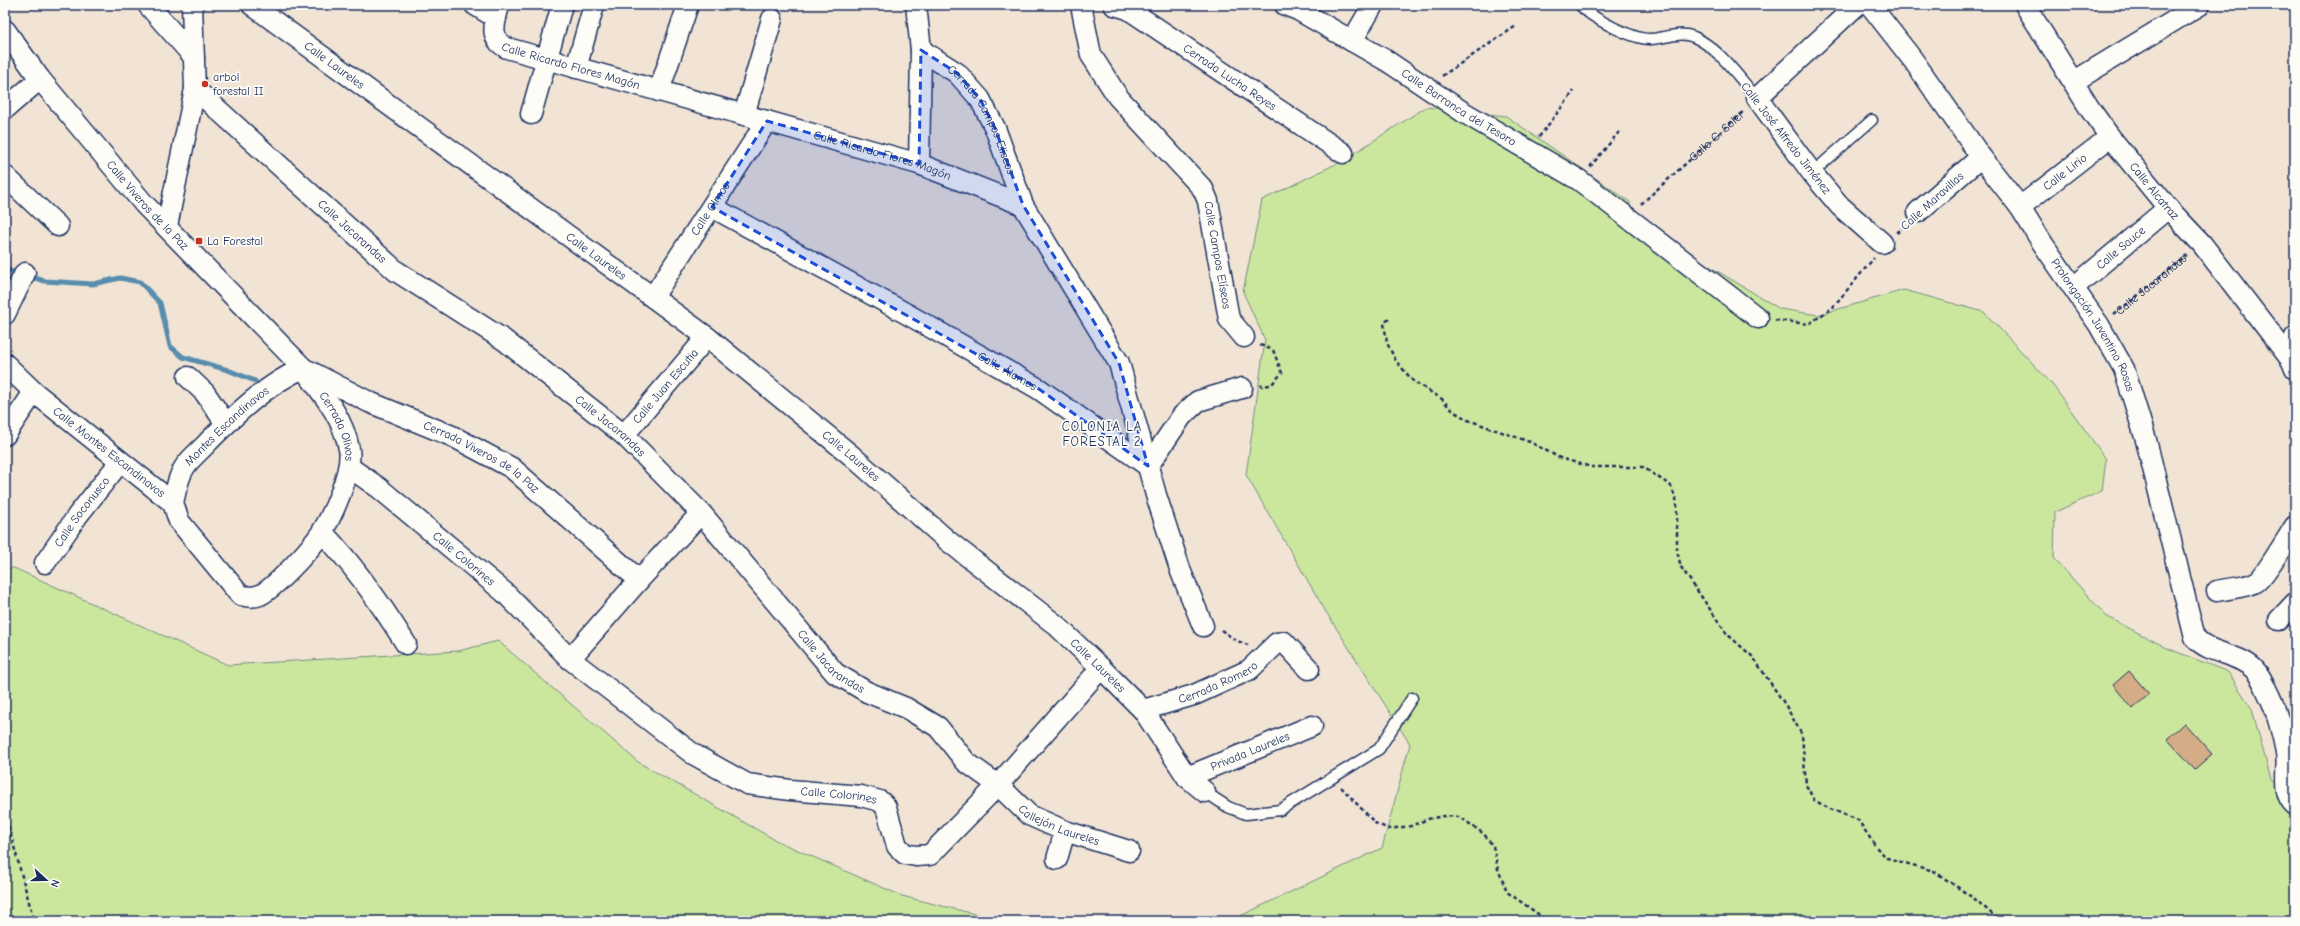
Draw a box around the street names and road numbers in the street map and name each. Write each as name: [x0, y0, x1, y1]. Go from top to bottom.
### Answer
street label: Calle Laureles: [301, 38, 367, 92]
street label: Calle Ricardo Flores Magón: [499, 39, 642, 92]
street label: Cerrada Lucha Reyes: [1180, 41, 1279, 113]
street label: Cerrada Campos Eliseos: [945, 62, 1018, 176]
street label: Calle Barranca del Tesoro: [1399, 66, 1519, 149]
street label: Calle José Alfredo Jiménez: [1738, 79, 1834, 197]
street label: Calle G. Soler: [1686, 107, 1747, 164]
street label: Calle Ricardo Flores Magón: [812, 128, 953, 183]
street label: Calle Lirio: [2040, 151, 2090, 193]
street label: Calle Viveros de la Paz: [104, 158, 192, 253]
street label: Calle Alcatraz: [2127, 160, 2183, 223]
street label: Calle Maravillas: [1898, 169, 1966, 233]
street label: Calle Olmos: [688, 180, 732, 238]
street label: Calle Jacarandas: [315, 197, 389, 266]
street label: Calle Campos Elíseos: [1201, 200, 1234, 310]
street label: Calle Sauce: [2093, 223, 2148, 272]
street label: Calle Laureles: [563, 229, 629, 283]
street label: Calle Jacarandas: [2113, 251, 2189, 318]
street label: Prolongación Juventino Rosas: [2048, 256, 2138, 393]
street label: Calle Juan Escutia: [630, 346, 701, 427]
street label: Calle Álamos: [975, 349, 1040, 393]
street label: Montes Escandinavos: [182, 383, 272, 468]
street label: Cerrada Olivos: [316, 389, 357, 461]
street label: Calle Jacarandas: [573, 392, 648, 459]
street label: Calle Montes Escandinavos: [50, 404, 168, 500]
street label: Cerrada Viveros de la Paz: [421, 418, 543, 496]
street label: Calle Laureles: [819, 427, 883, 484]
street label: Calle Soconusco: [51, 474, 113, 550]
street label: Calle Colorines: [430, 529, 498, 589]
street label: Calle Jacarandas: [795, 627, 867, 696]
street label: Calle Laureles: [1067, 635, 1128, 695]
street label: Cerrada Romero: [1177, 659, 1261, 706]
street label: Privada Laureles: [1208, 729, 1292, 774]
street label: Calle Colorines: [800, 784, 879, 807]
street label: Callejón Laureles: [1015, 802, 1101, 848]

